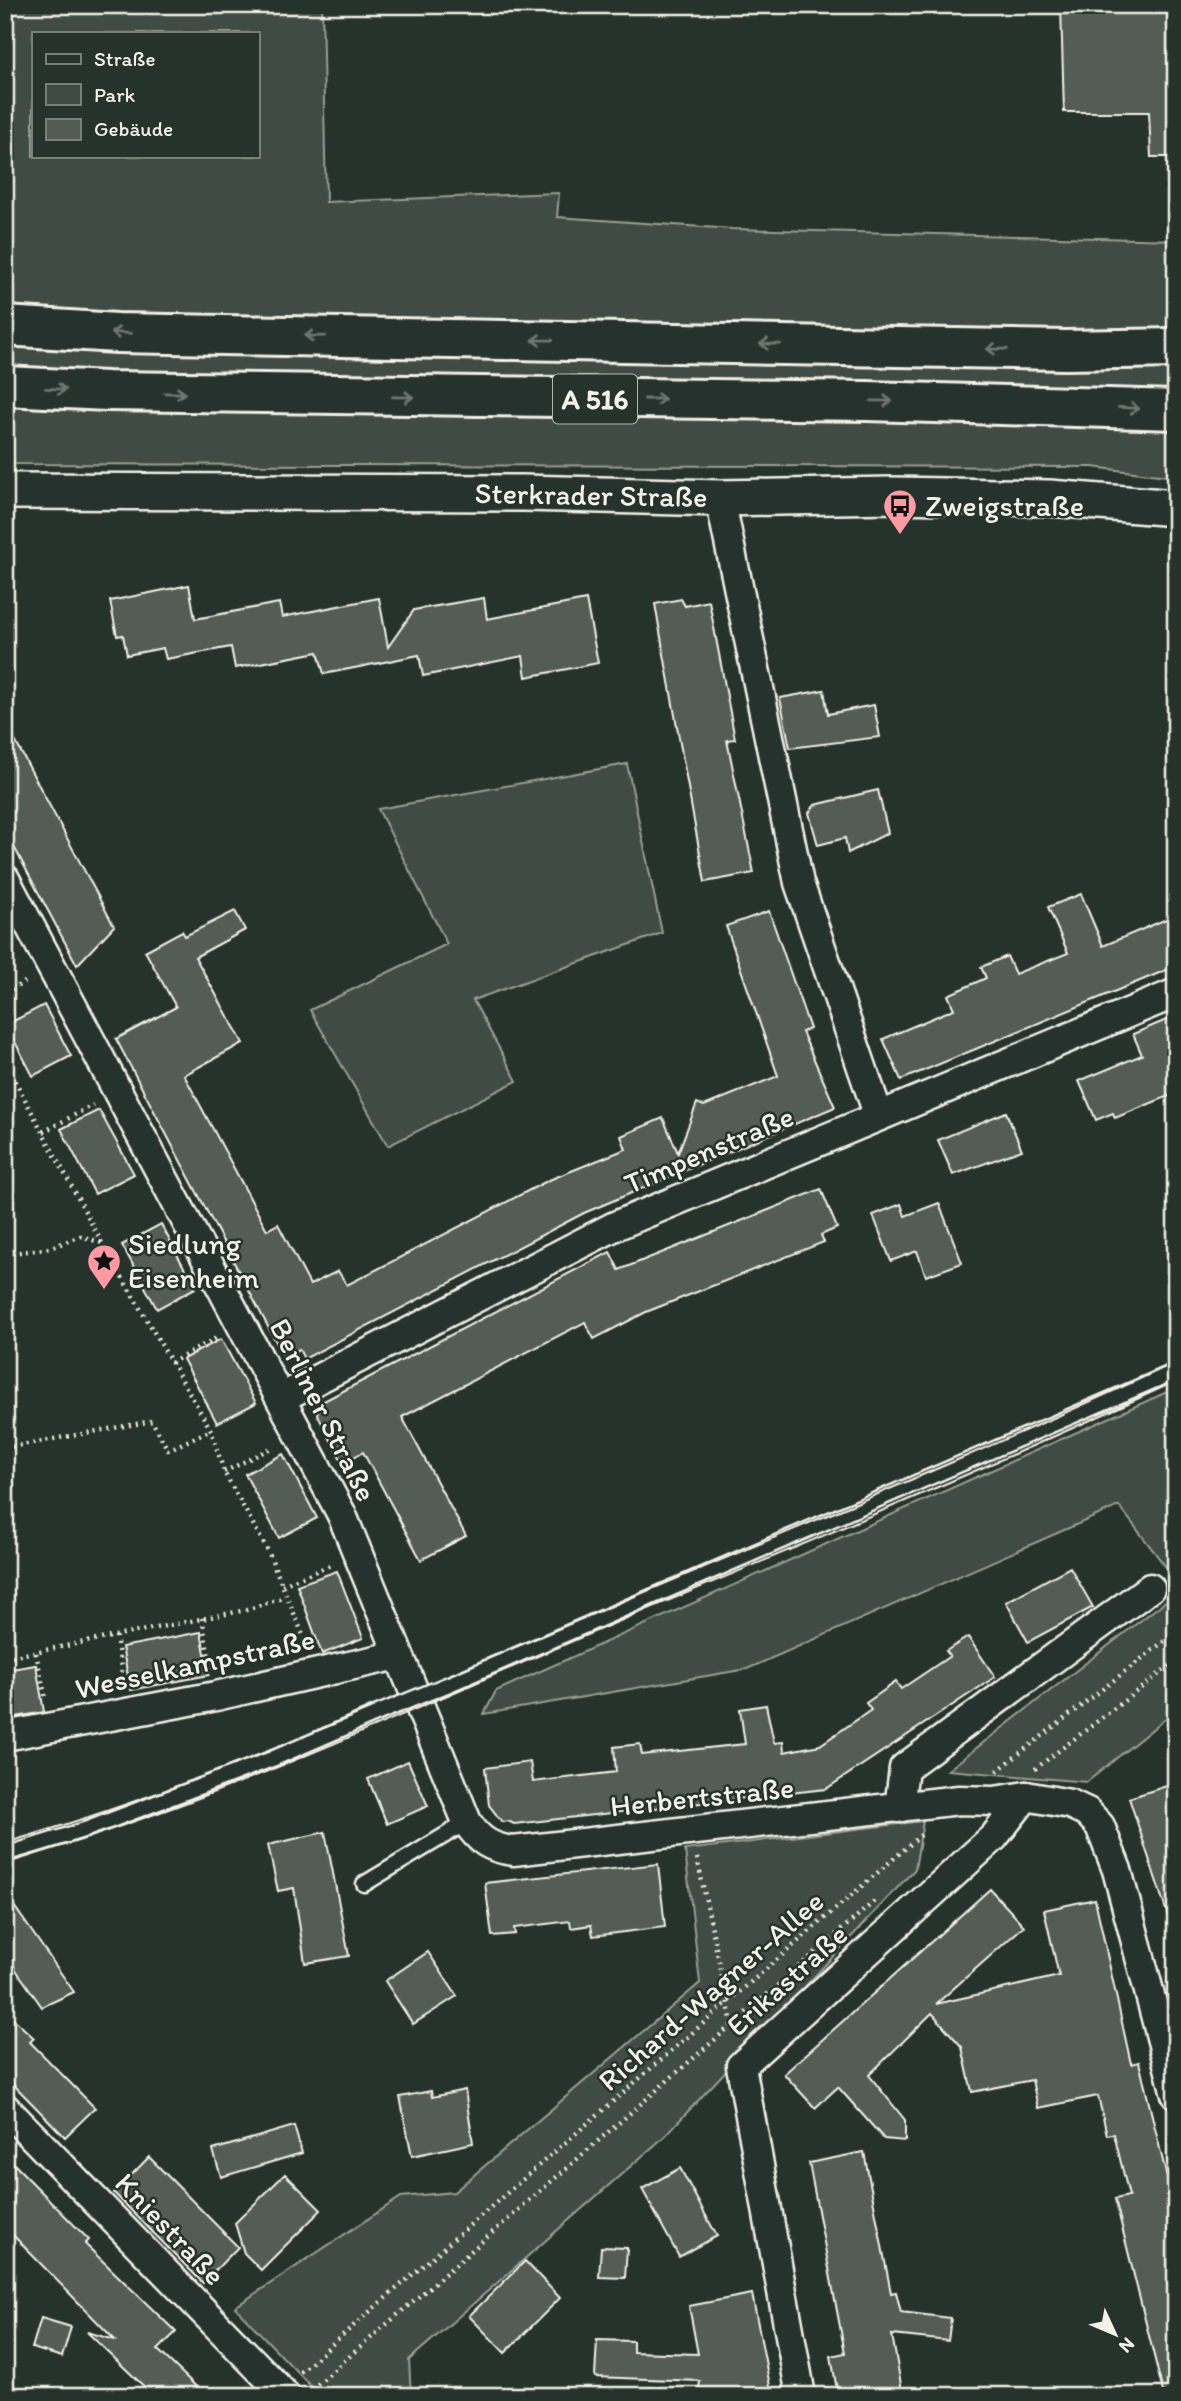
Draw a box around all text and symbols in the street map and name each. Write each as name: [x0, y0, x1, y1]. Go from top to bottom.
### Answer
legend: [32, 32, 259, 158]
text: Straße: [94, 46, 155, 71]
text: Park: [94, 82, 136, 107]
text: Gebäude: [94, 116, 173, 141]
one-way arrow: [110, 326, 133, 339]
one-way arrow: [304, 329, 327, 342]
one-way arrow: [531, 333, 554, 347]
one-way arrow: [759, 338, 782, 351]
one-way arrow: [986, 342, 1009, 355]
road number: A 516: [553, 374, 637, 424]
one-way arrow: [44, 382, 67, 395]
one-way arrow: [164, 386, 187, 400]
one-way arrow: [391, 390, 414, 404]
one-way arrow: [643, 392, 666, 406]
one-way arrow: [871, 394, 894, 408]
one-way arrow: [1118, 401, 1141, 414]
street label: Sterkrader Straße: [474, 474, 708, 515]
bus stop icon: Zweigstraße: [881, 487, 919, 536]
place label: Zweigstraße: [925, 487, 1084, 524]
street label: Timpenstraße: [618, 1097, 799, 1202]
place label: Siedlung Eisenheim: [128, 1225, 259, 1296]
place icon: Siedlung Eisenheim: [85, 1242, 123, 1291]
street label: Berliner Straße: [262, 1312, 385, 1507]
street label: Wesselkampstraße: [72, 1620, 318, 1707]
street label: Herbertstraße: [608, 1768, 796, 1825]
street label: Richard-Wagner-Allee: [590, 1882, 831, 2099]
street label: Erikastraße: [718, 1916, 855, 2044]
street label: Kniestraße: [108, 2165, 233, 2293]
north arrow: [1080, 2300, 1150, 2370]
text: N: [1114, 2333, 1140, 2358]

